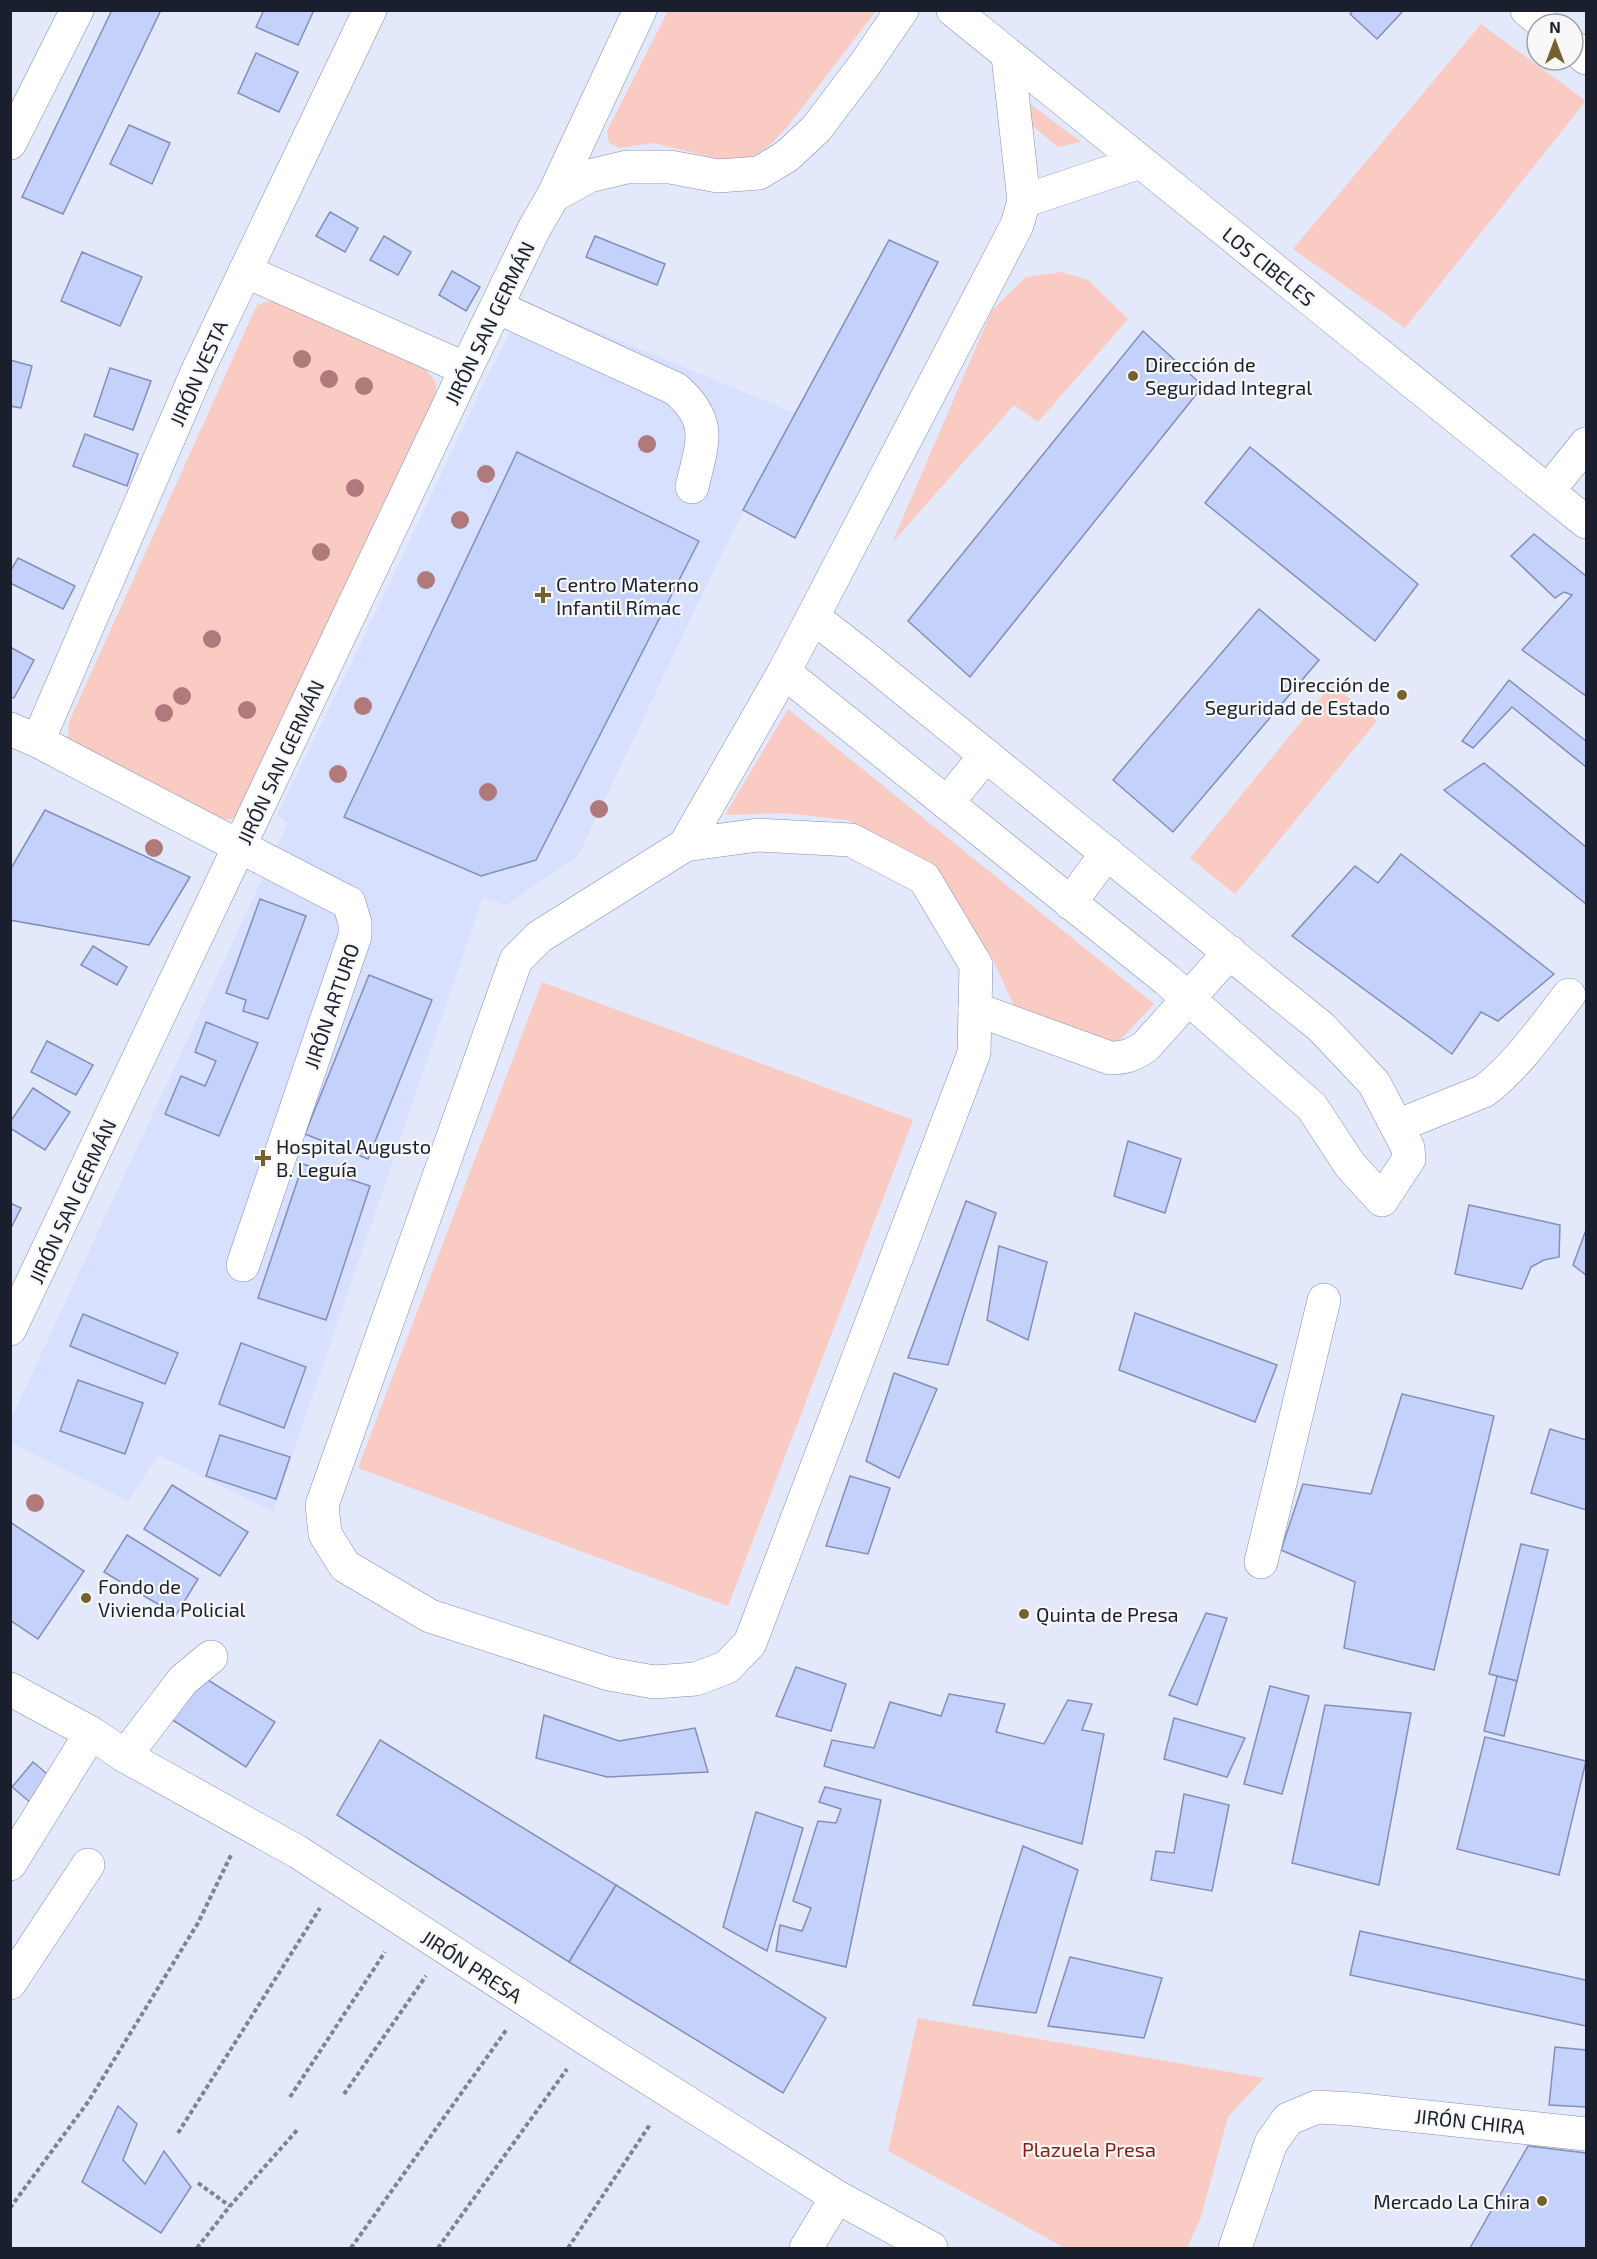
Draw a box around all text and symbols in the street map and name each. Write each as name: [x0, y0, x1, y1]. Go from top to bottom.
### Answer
north arrow: [1525, 12, 1585, 72]
text: N: [1549, 17, 1561, 36]
street label: LOS CIBELES: [1218, 221, 1320, 311]
street label: JIRÓN SAN GERMÁN: [439, 237, 539, 409]
street label: JIRÓN VESTA: [164, 316, 232, 430]
place label: Dirección de Seguridad Integral: [1145, 352, 1312, 399]
marker: Dirección de Seguridad Integral: [1126, 369, 1140, 383]
place label: Centro Materno Infantil Rímac: [556, 572, 699, 619]
marker: Centro Materno Infantil Rímac: [534, 586, 552, 604]
place label: Dirección de Seguridad de Estado: [1205, 672, 1390, 719]
street label: JIRÓN SAN GERMÁN: [231, 676, 329, 848]
marker: Dirección de Seguridad de Estado: [1395, 688, 1409, 702]
street label: JIRÓN ARTURO: [298, 940, 364, 1072]
street label: JIRÓN SAN GERMÁN: [23, 1115, 121, 1287]
place label: Hospital Augusto B. Leguía: [276, 1134, 431, 1181]
marker: Hospital Augusto B. Leguía: [254, 1149, 272, 1167]
place label: Fondo de Vivienda Policial: [98, 1574, 246, 1621]
marker: Fondo de Vivienda Policial: [79, 1591, 93, 1605]
place label: Quinta de Presa: [1036, 1602, 1179, 1626]
marker: Quinta de Presa: [1017, 1607, 1031, 1621]
street label: JIRÓN PRESA: [417, 1925, 527, 2008]
street label: JIRÓN CHIRA: [1413, 2103, 1527, 2139]
park label: Plazuela Presa: [1022, 2137, 1156, 2161]
place label: Mercado La Chira: [1373, 2189, 1530, 2213]
marker: Mercado La Chira: [1535, 2194, 1549, 2208]

